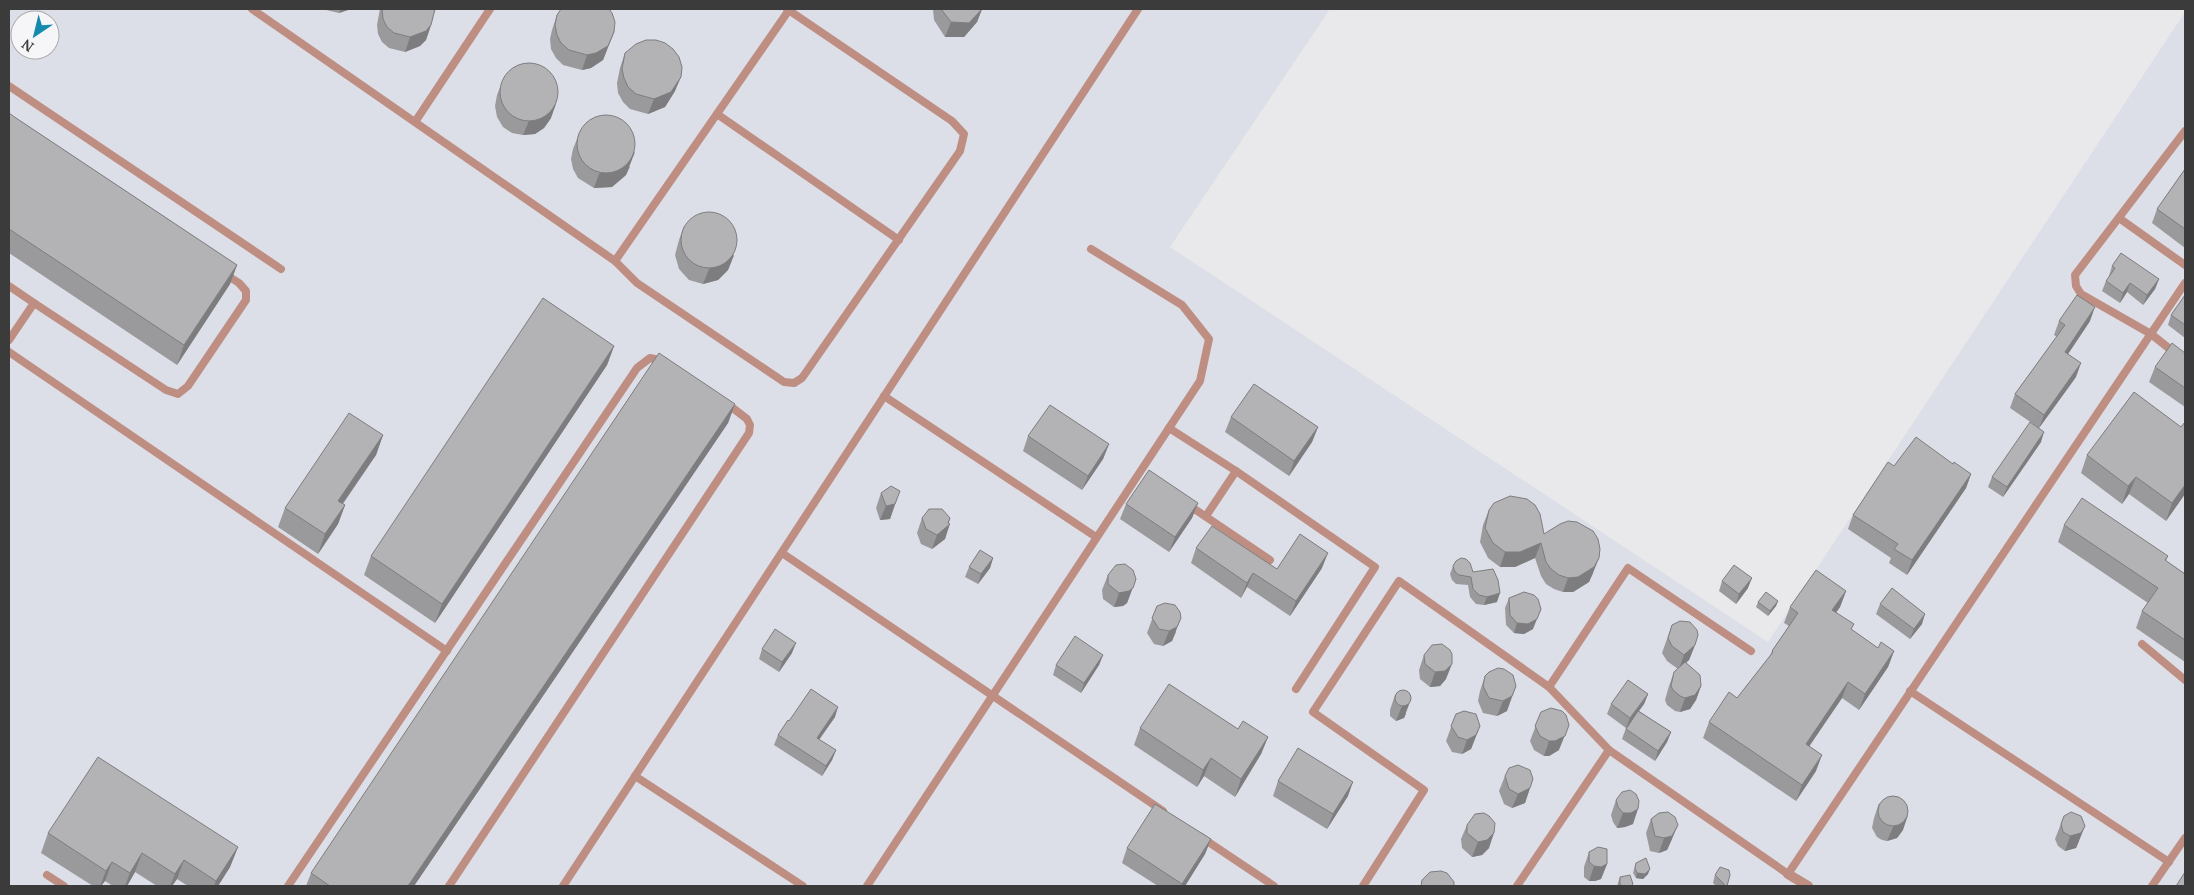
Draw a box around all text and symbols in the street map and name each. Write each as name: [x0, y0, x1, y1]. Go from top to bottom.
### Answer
north arrow: [10, 10, 60, 60]
text: N: [17, 35, 37, 57]

